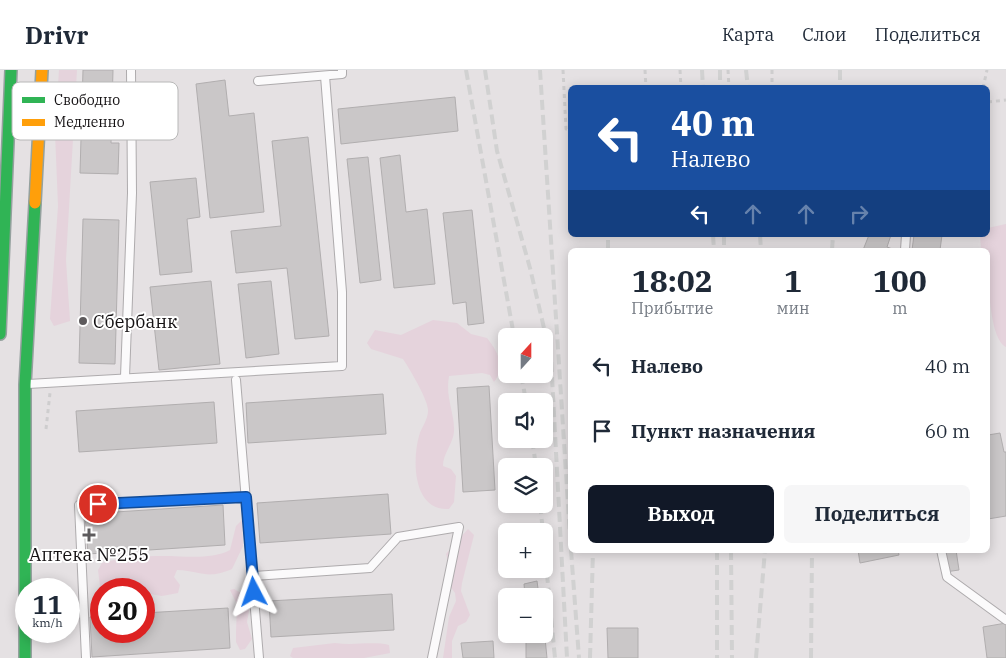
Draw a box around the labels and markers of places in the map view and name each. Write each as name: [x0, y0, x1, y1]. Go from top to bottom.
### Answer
place label: Сбербанк: [93, 310, 178, 333]
marker: Сбербанк: [77, 315, 89, 327]
pin: [77, 483, 119, 525]
marker: Аптека №255: [83, 529, 95, 541]
place label: Аптека №255: [29, 543, 149, 566]

